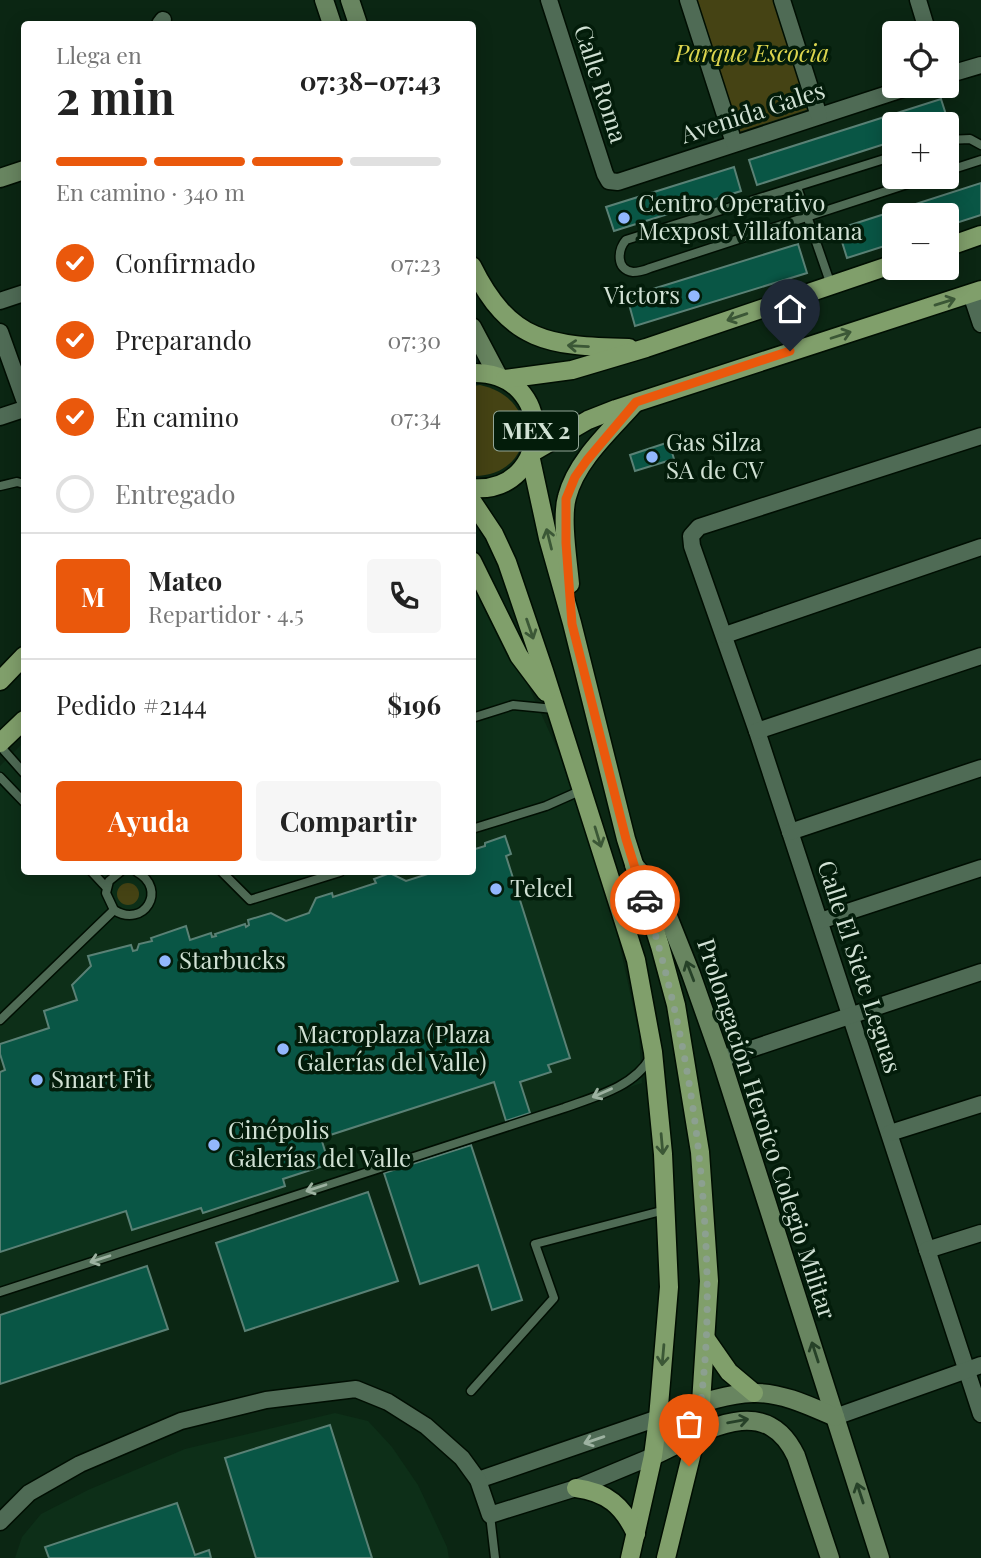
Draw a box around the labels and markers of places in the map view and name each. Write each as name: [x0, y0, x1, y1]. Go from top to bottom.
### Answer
place label: Centro Operativo Mexpost Villafontana: [638, 186, 863, 246]
marker: Centro Operativo Mexpost Villafontana: [616, 210, 632, 226]
place label: Victors: [603, 278, 680, 310]
pin: [760, 279, 820, 351]
marker: Victors: [686, 288, 702, 304]
place label: Gas Silza SA de CV: [666, 425, 765, 485]
marker: Gas Silza SA de CV: [644, 449, 660, 465]
place label: Telcel: [510, 871, 573, 903]
marker: Telcel: [488, 881, 504, 897]
place label: Starbucks: [179, 943, 286, 975]
marker: Starbucks: [157, 953, 173, 969]
place label: Macroplaza (Plaza Galerías del Valle): [297, 1017, 490, 1077]
marker: Macroplaza (Plaza Galerías del Valle): [275, 1041, 291, 1057]
place label: Smart Fit: [51, 1062, 152, 1094]
marker: Smart Fit: [29, 1072, 45, 1088]
place label: Cinépolis Galerías del Valle: [228, 1113, 411, 1173]
marker: Cinépolis Galerías del Valle: [206, 1137, 222, 1153]
pin: [659, 1394, 719, 1466]

